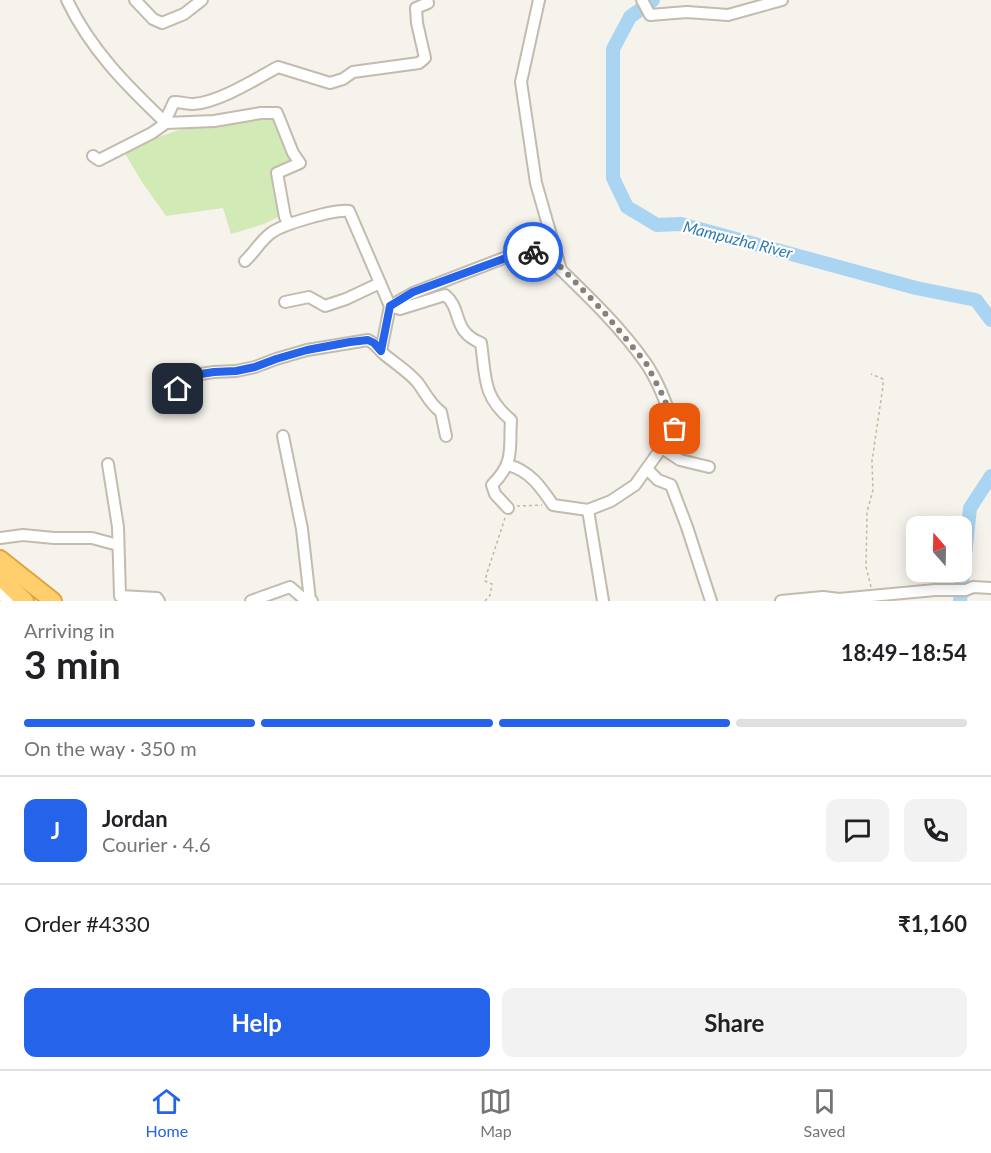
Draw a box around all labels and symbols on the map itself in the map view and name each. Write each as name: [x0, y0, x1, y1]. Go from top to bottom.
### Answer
water label: Mampuzha River: [681, 216, 795, 262]
courier: [503, 222, 563, 282]
pin: [152, 363, 203, 414]
pin: [649, 403, 700, 454]
north arrow: [906, 516, 972, 582]

